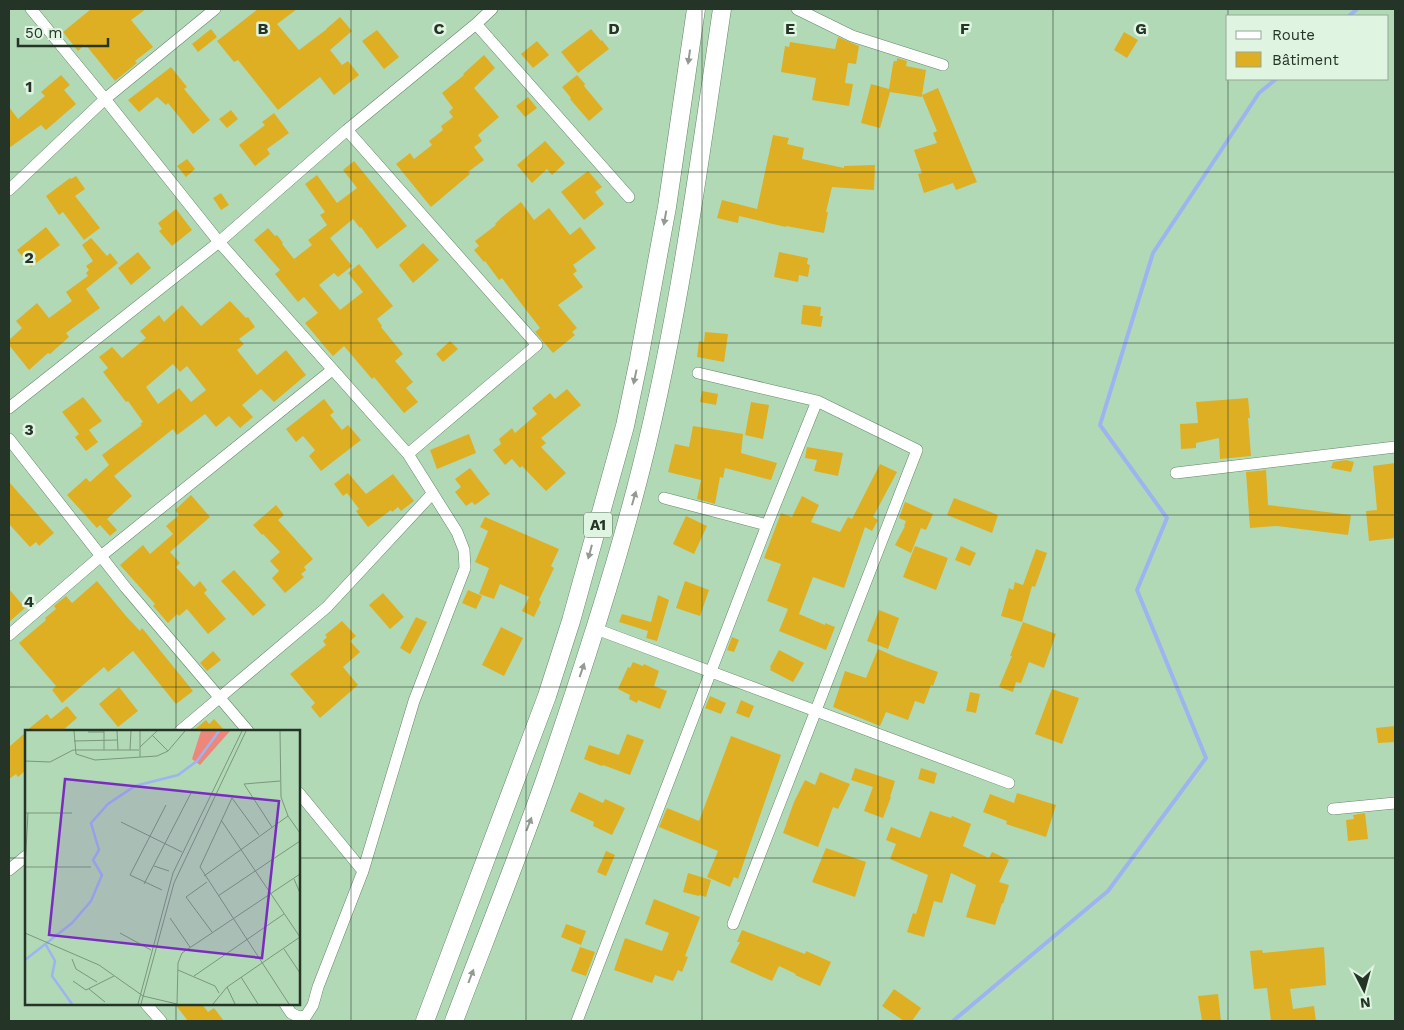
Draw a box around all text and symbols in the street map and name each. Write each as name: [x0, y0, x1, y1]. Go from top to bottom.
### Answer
scale bar: [18, 15, 108, 47]
legend: [1226, 15, 1389, 80]
text: B: [258, 19, 269, 38]
text: C: [434, 19, 445, 38]
text: D: [608, 19, 620, 38]
text: E: [785, 19, 795, 38]
text: F: [960, 19, 970, 38]
text: G: [1135, 19, 1147, 38]
text: 50 m: [25, 24, 62, 42]
text: Route: [1272, 26, 1315, 44]
one-way arrow: [685, 49, 693, 65]
text: Bâtiment: [1272, 51, 1339, 69]
text: 1: [26, 77, 32, 96]
one-way arrow: [661, 210, 669, 225]
text: 2: [24, 248, 34, 267]
one-way arrow: [631, 370, 639, 385]
text: 3: [24, 420, 34, 439]
one-way arrow: [630, 490, 638, 505]
road number: A1: [584, 512, 612, 538]
one-way arrow: [586, 544, 594, 559]
text: 4: [24, 592, 34, 611]
one-way arrow: [578, 662, 586, 677]
inset map: [25, 730, 300, 1005]
one-way arrow: [526, 816, 533, 831]
north arrow: [1339, 965, 1389, 1015]
one-way arrow: [468, 968, 476, 983]
text: N: [1359, 994, 1371, 1011]

